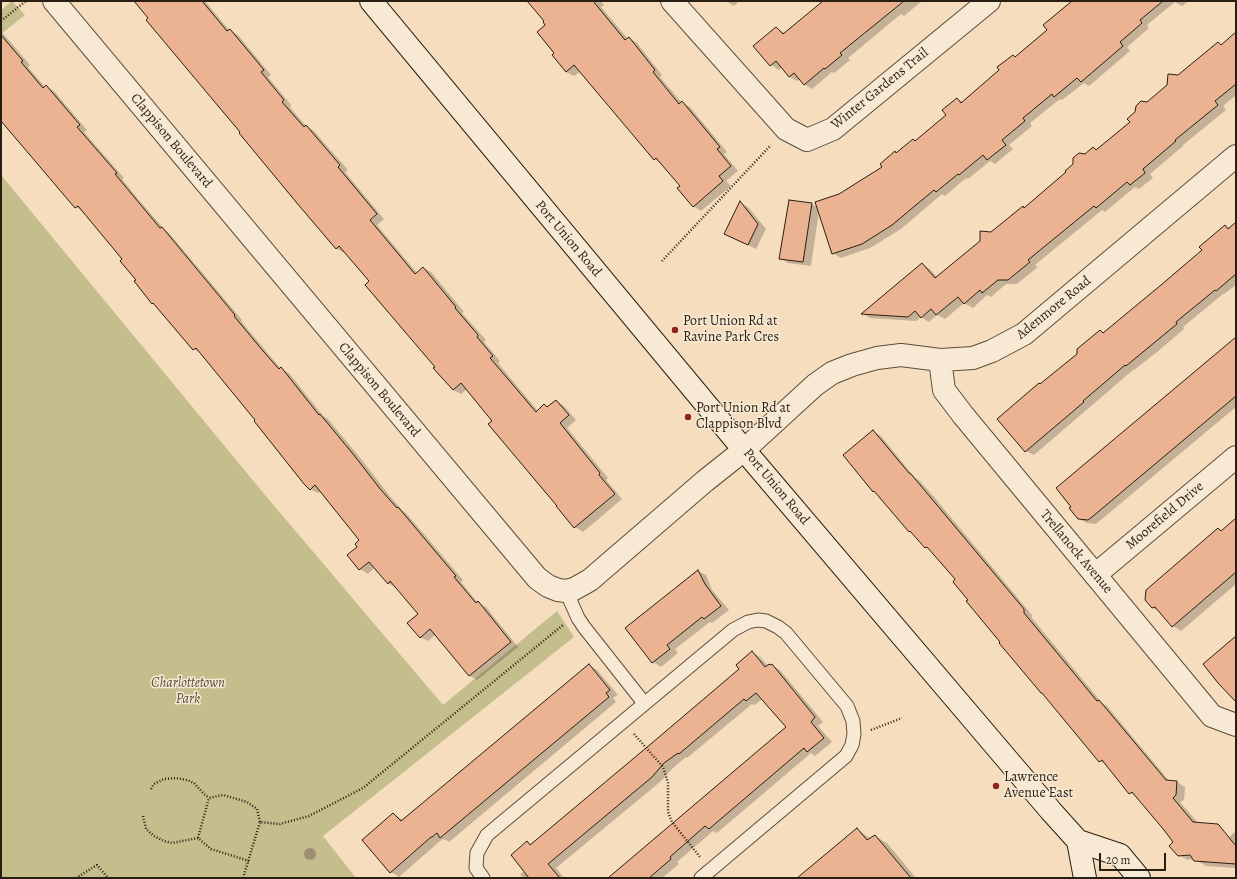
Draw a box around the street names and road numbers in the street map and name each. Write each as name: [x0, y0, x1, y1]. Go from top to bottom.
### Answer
street label: Winter Gardens Trail: [828, 45, 932, 133]
street label: Clappison Boulevard: [127, 90, 215, 192]
street label: Port Union Road: [531, 198, 605, 280]
street label: Adenmore Road: [1013, 273, 1095, 343]
street label: Clappison Boulevard: [335, 339, 423, 441]
street label: Port Union Road: [739, 446, 813, 528]
street label: Moorefield Drive: [1123, 479, 1207, 553]
street label: Trellanock Avenue: [1036, 507, 1116, 597]

